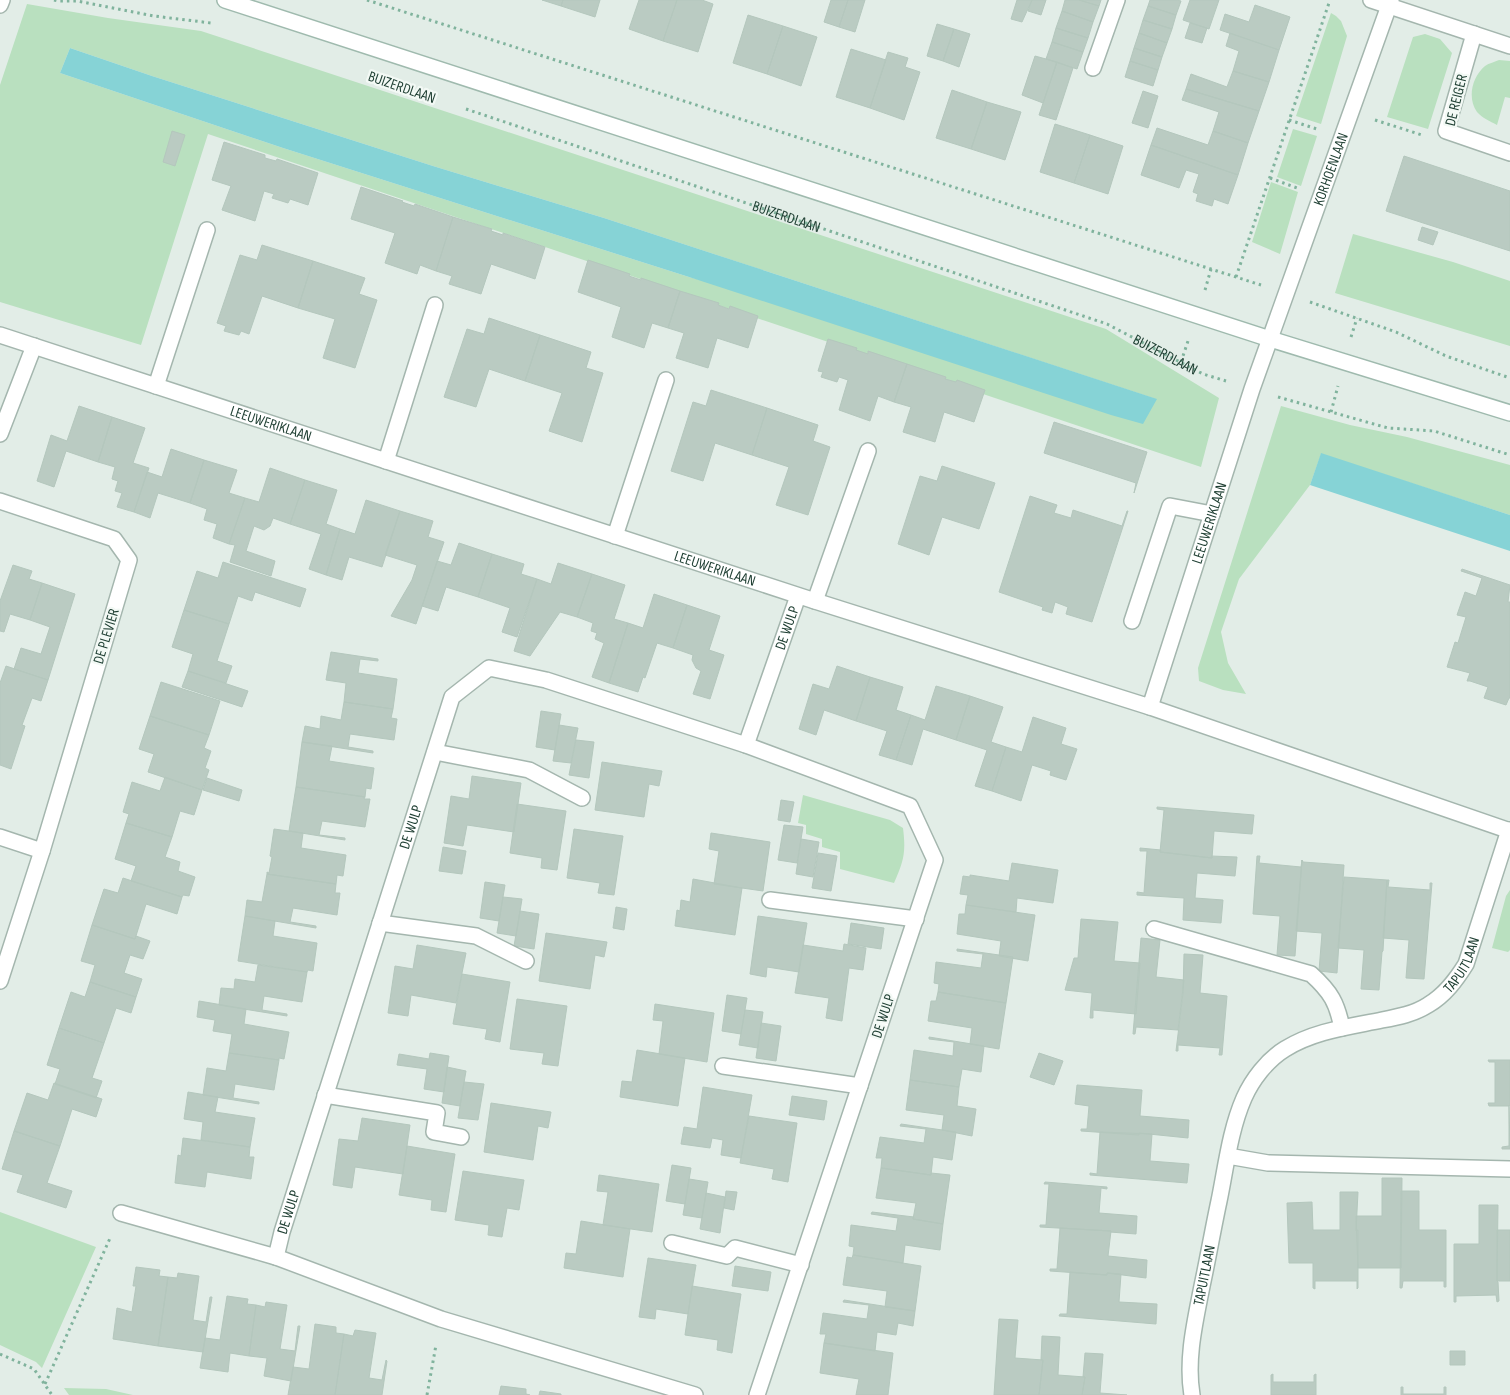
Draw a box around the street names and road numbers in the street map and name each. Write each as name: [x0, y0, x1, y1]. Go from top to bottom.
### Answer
street label: BUIZERDLAAN: [366, 67, 438, 108]
street label: DE REIGER: [1441, 72, 1472, 128]
street label: KORHOENLAAN: [1309, 130, 1353, 209]
street label: BUIZERDLAAN: [750, 197, 823, 237]
street label: BUIZERDLAAN: [1130, 330, 1201, 380]
street label: LEEUWERIKLAAN: [228, 402, 314, 446]
street label: LEEUWERIKLAAN: [1188, 480, 1231, 566]
street label: LEEUWERIKLAAN: [672, 547, 758, 591]
street label: DE WULP: [771, 604, 804, 653]
street label: DE PLEVIER: [89, 606, 124, 666]
street label: DE WULP: [395, 803, 427, 852]
street label: TAPUITLAAN: [1439, 935, 1484, 997]
street label: DE WULP: [867, 992, 899, 1040]
street label: DE WULP: [273, 1188, 305, 1237]
street label: TAPUITLAAN: [1189, 1244, 1220, 1307]

